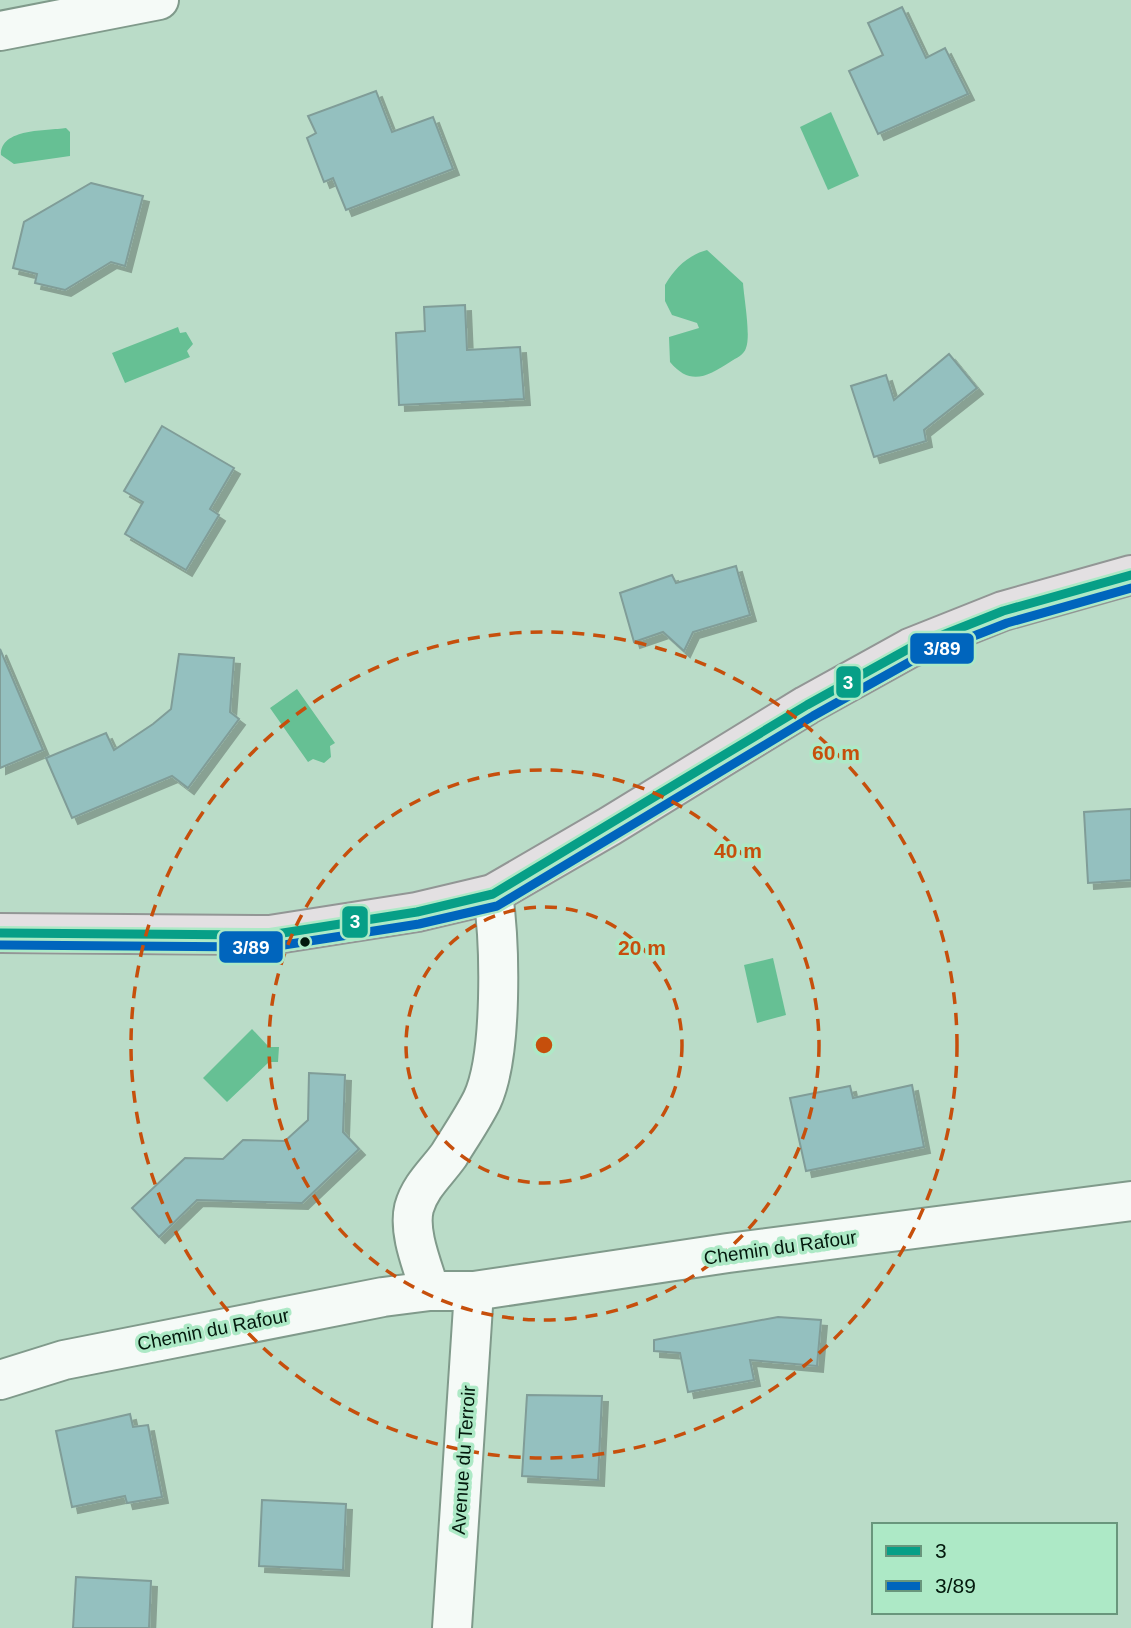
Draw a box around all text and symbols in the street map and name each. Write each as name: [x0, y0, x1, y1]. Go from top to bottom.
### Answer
line badge: 3/89: [909, 632, 975, 665]
text: 3/89: [924, 638, 960, 659]
line badge: 3: [835, 665, 862, 699]
text: 3: [843, 672, 853, 693]
text: 60 m: [812, 741, 860, 764]
text: 40 m: [714, 839, 762, 862]
line badge: 3: [341, 905, 369, 939]
text: 3: [350, 911, 360, 932]
line badge: 3/89: [218, 930, 284, 964]
unlabelled marker: [298, 935, 312, 949]
text: 20 m: [618, 936, 666, 959]
text: 3/89: [233, 937, 269, 958]
centre of rings: [532, 1033, 556, 1057]
street label: Chemin du Rafour: [702, 1226, 859, 1269]
street label: Chemin du Rafour: [135, 1304, 291, 1355]
street label: Avenue du Terroir: [448, 1384, 479, 1535]
legend: [872, 1523, 1117, 1614]
text: 3: [935, 1539, 947, 1562]
text: 3/89: [935, 1574, 976, 1597]

